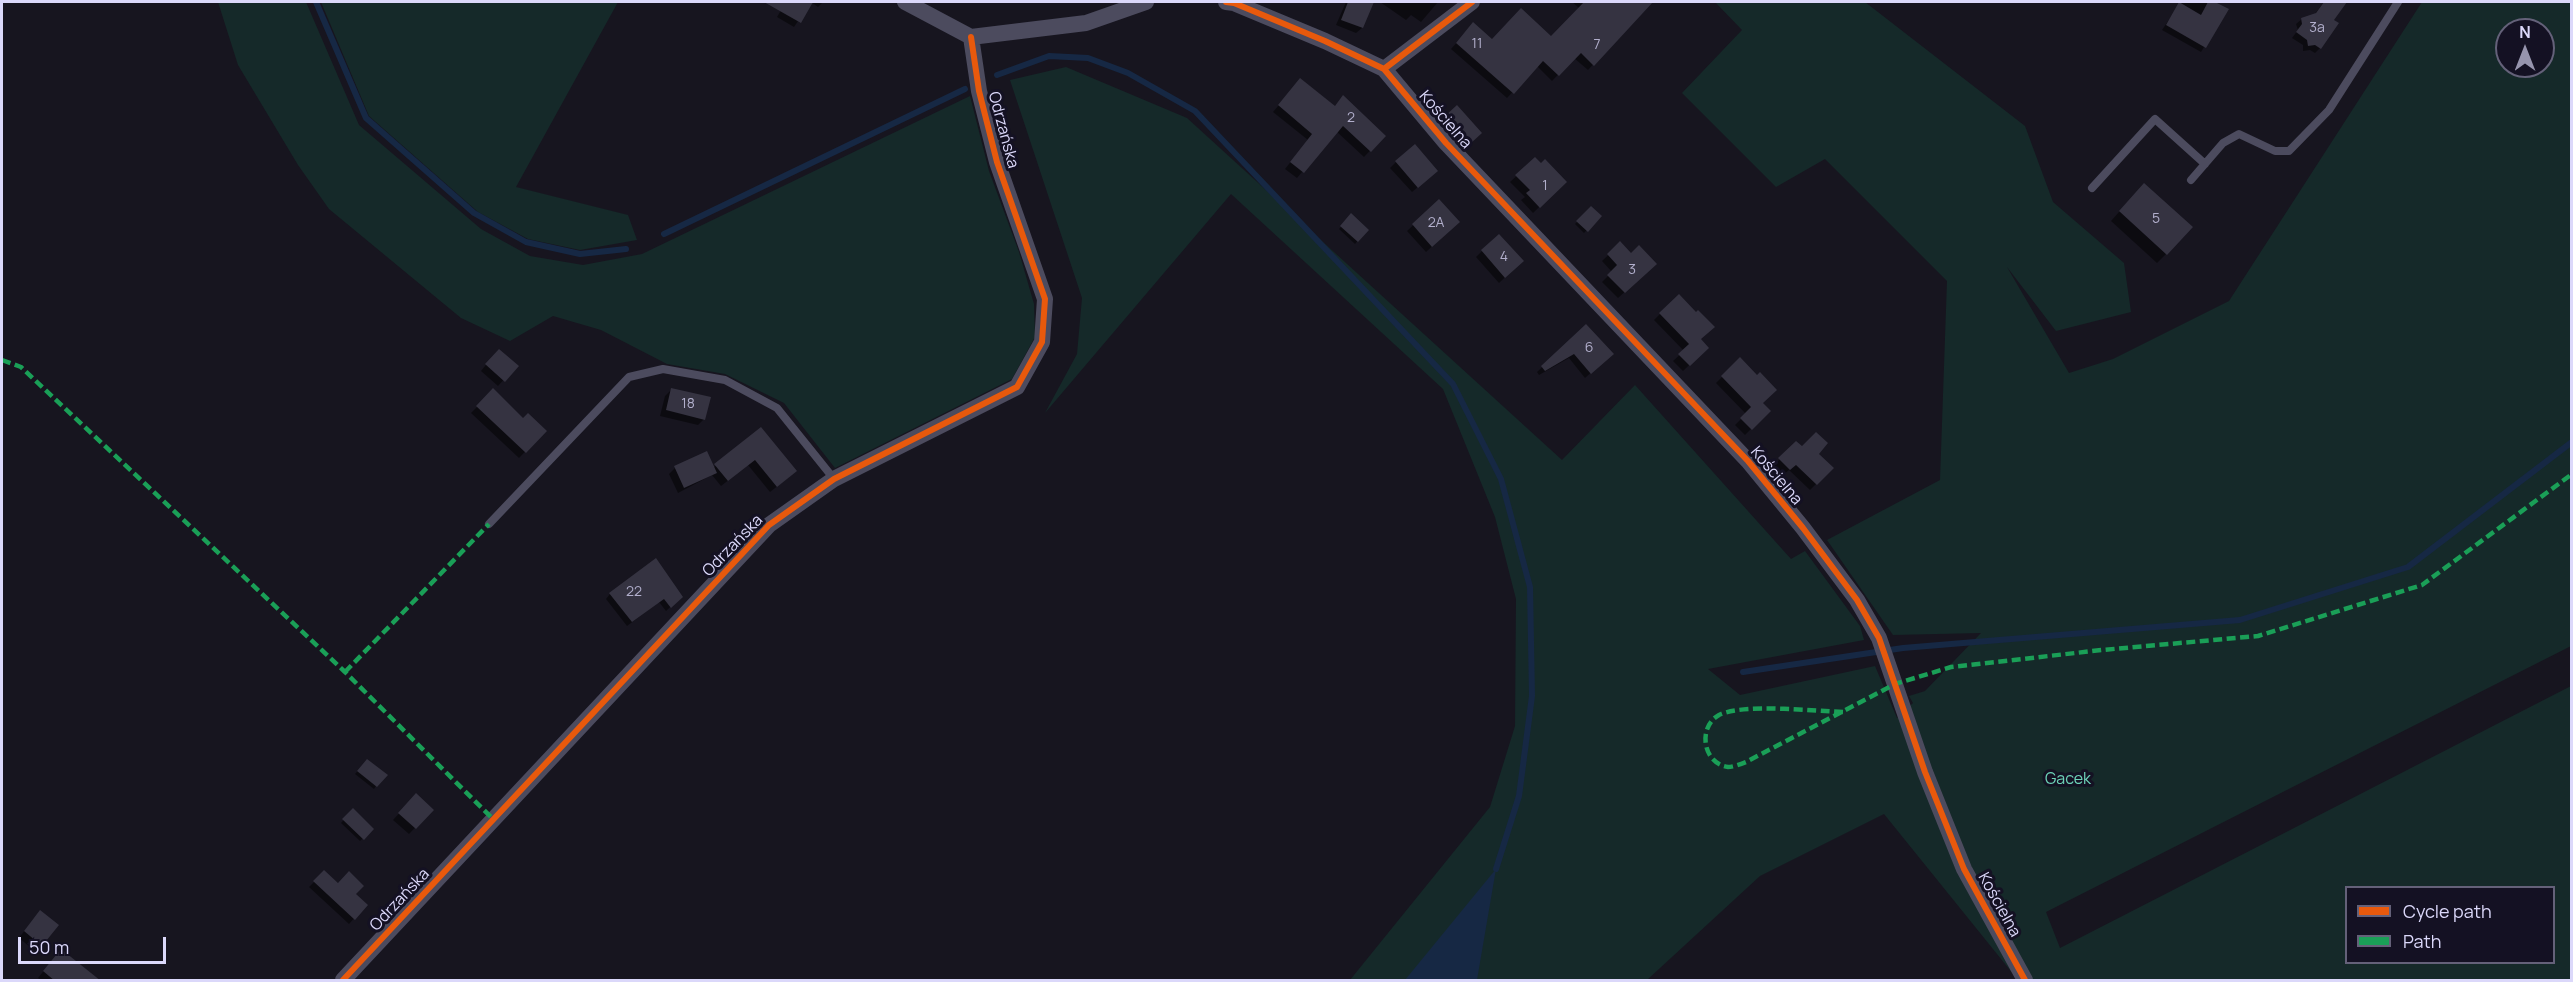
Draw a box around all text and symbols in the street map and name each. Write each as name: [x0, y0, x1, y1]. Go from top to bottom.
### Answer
north arrow: [2495, 18, 2555, 78]
house number: 3a: [2309, 20, 2325, 36]
text: N: [2519, 21, 2531, 43]
house number: 11: [1472, 36, 1482, 52]
house number: 7: [1593, 37, 1601, 53]
street label: Kościelna: [1415, 87, 1475, 153]
street label: Odrzańska: [984, 90, 1022, 170]
house number: 2: [1347, 110, 1355, 126]
house number: 1: [1542, 178, 1548, 194]
house number: 5: [2152, 211, 2160, 227]
house number: 2A: [1428, 215, 1444, 231]
house number: 4: [1500, 249, 1508, 265]
house number: 3: [1628, 262, 1636, 278]
house number: 6: [1585, 340, 1593, 356]
house number: 18: [681, 396, 695, 412]
street label: Kościelna: [1746, 443, 1806, 509]
street label: Odrzańska: [699, 511, 767, 581]
house number: 22: [626, 584, 642, 600]
park label: Gacek: [2045, 770, 2091, 790]
street label: Odrzańska: [366, 865, 434, 935]
street label: Kościelna: [1974, 870, 2024, 940]
legend: [2345, 886, 2555, 964]
text: Cycle path: [2403, 899, 2492, 923]
scale bar: [21, 925, 170, 963]
text: Path: [2403, 929, 2441, 953]
text: 50 m: [29, 935, 69, 959]

